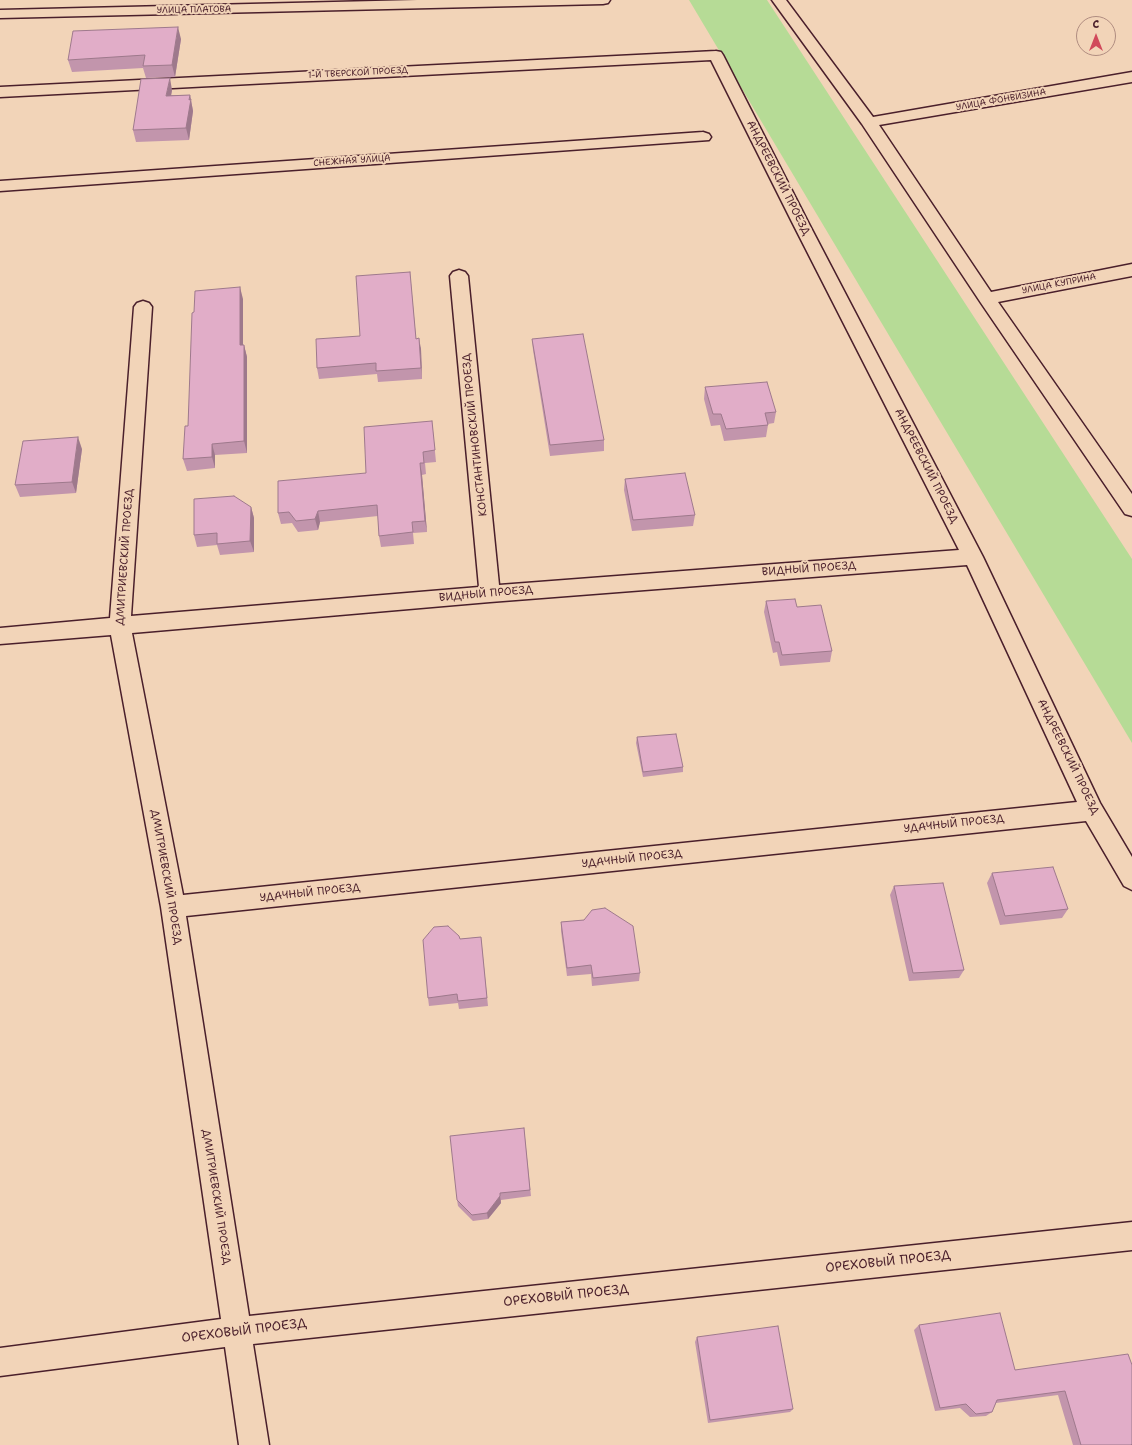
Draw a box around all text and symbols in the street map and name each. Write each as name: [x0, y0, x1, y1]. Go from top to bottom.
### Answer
street label: УЛИЦА ПЛАТОВА: [157, 4, 231, 16]
north arrow: [1076, 16, 1116, 56]
text: С: [1093, 17, 1099, 32]
street label: 1-Й ТВЕРСКОЙ ПРОЕЗД: [308, 65, 408, 81]
street label: УЛИЦА ФОНВИЗИНА: [955, 87, 1047, 113]
street label: АНДРЕЕВСКИЙ ПРОЕЗД: [743, 119, 813, 237]
street label: СНЕЖНАЯ УЛИЦА: [313, 153, 391, 169]
street label: УЛИЦА КУПРИНА: [1021, 271, 1097, 297]
street label: КОНСТАНТИНОВСКИЙ ПРОЕЗД: [460, 353, 490, 517]
street label: АНДРЕЕВСКИЙ ПРОЕЗД: [891, 407, 961, 525]
street label: ДМИТРИЕВСКИЙ ПРОЕЗД: [114, 488, 136, 626]
street label: ВИДНЫЙ ПРОЕЗД: [761, 559, 857, 579]
street label: ВИДНЫЙ ПРОЕЗД: [438, 583, 534, 605]
street label: АНДРЕЕВСКИЙ ПРОЕЗД: [1034, 697, 1102, 817]
street label: ДМИТРИЕВСКИЙ ПРОЕЗД: [148, 808, 184, 946]
street label: УДАЧНЫЙ ПРОЕЗД: [903, 812, 1005, 836]
street label: УДАЧНЫЙ ПРОЕЗД: [581, 847, 683, 871]
street label: УДАЧНЫЙ ПРОЕЗД: [259, 881, 361, 905]
street label: ДМИТРИЕВСКИЙ ПРОЕЗД: [199, 1128, 233, 1266]
street label: ОРЕХОВЫЙ ПРОЕЗД: [825, 1248, 951, 1276]
street label: ОРЕХОВЫЙ ПРОЕЗД: [503, 1282, 629, 1310]
street label: ОРЕХОВЫЙ ПРОЕЗД: [181, 1316, 307, 1346]

